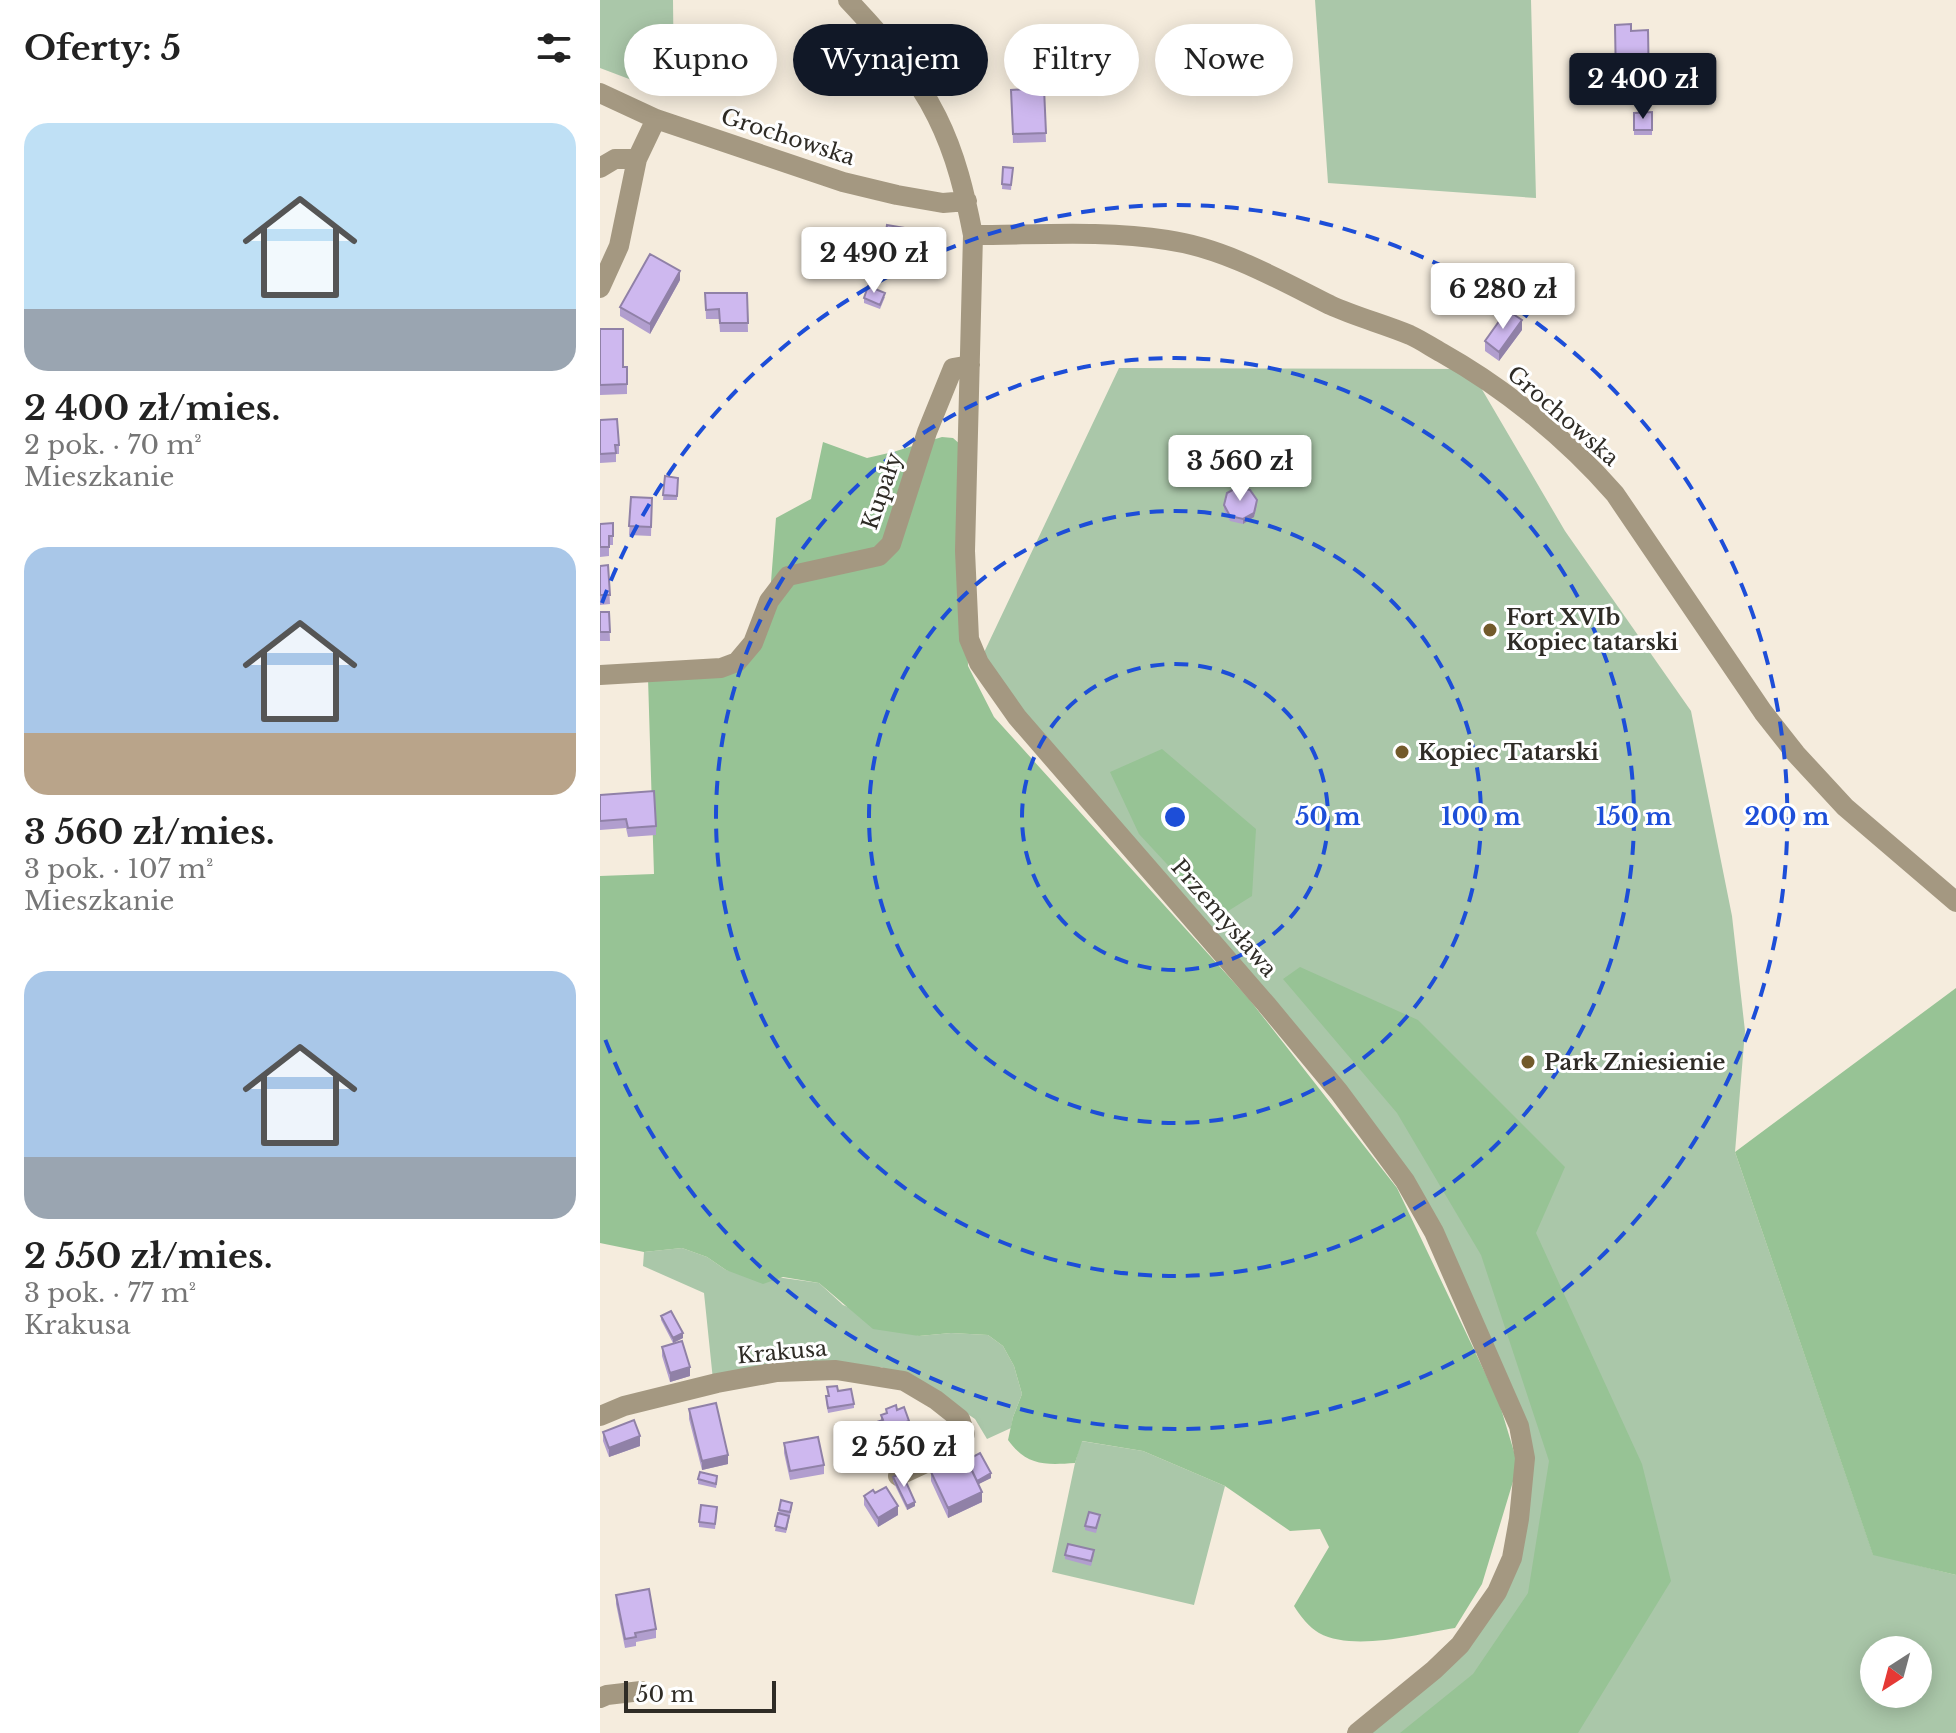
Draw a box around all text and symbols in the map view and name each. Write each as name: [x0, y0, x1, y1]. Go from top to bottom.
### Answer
chip: Kupno: [624, 24, 777, 96]
chip: Wynajem: [793, 24, 988, 96]
chip: Filtry: [1004, 24, 1139, 96]
chip: Nowe: [1155, 24, 1293, 96]
icon: filters: [532, 26, 576, 70]
text: Oferty: 5: [24, 27, 181, 69]
pin: 2 400 zł: [1560, 53, 1726, 121]
text: 2 400 zł: [1587, 63, 1699, 95]
street label: Grochowska: [718, 103, 859, 172]
icon: home: [228, 175, 372, 319]
pin: 2 490 zł: [791, 227, 957, 295]
text: 2 490 zł: [819, 237, 929, 269]
pin: 6 280 zł: [1420, 263, 1586, 331]
text: 6 280 zł: [1449, 273, 1557, 305]
street label: Grochowska: [1502, 360, 1625, 472]
text: 2 400 zł/mies.: [24, 387, 280, 429]
text: 2 pok. · 70 m²: [24, 429, 202, 461]
pin: 3 560 zł: [1157, 435, 1323, 503]
text: 3 560 zł: [1186, 445, 1294, 477]
street label: Kupały: [856, 449, 908, 533]
text: Mieszkanie: [24, 461, 175, 493]
icon: home: [228, 599, 372, 743]
place label: Fort XVIb Kopiec tatarski: [1506, 604, 1678, 656]
marker: Fort XVIb Kopiec tatarski: [1481, 621, 1499, 639]
place label: Kopiec Tatarski: [1418, 739, 1599, 766]
marker: Kopiec Tatarski: [1393, 743, 1411, 761]
text: 50 m: [1295, 802, 1361, 831]
text: 100 m: [1441, 802, 1521, 831]
text: 150 m: [1596, 802, 1672, 831]
text: 200 m: [1745, 802, 1830, 831]
centre of rings: [1161, 803, 1189, 831]
text: 3 560 zł/mies.: [24, 811, 275, 853]
text: 3 pok. · 107 m²: [24, 853, 213, 885]
street label: Przemysława: [1166, 854, 1283, 983]
text: Mieszkanie: [24, 885, 175, 917]
icon: home: [228, 1023, 372, 1167]
place label: Park Zniesienie: [1544, 1049, 1726, 1076]
marker: Park Zniesienie: [1519, 1053, 1537, 1071]
text: 2 550 zł/mies.: [24, 1235, 272, 1277]
text: 3 pok. · 77 m²: [24, 1277, 196, 1309]
text: Krakusa: [24, 1309, 131, 1341]
street label: Krakusa: [736, 1335, 829, 1369]
pin: 2 550 zł: [821, 1421, 987, 1489]
text: 2 550 zł: [851, 1431, 957, 1463]
north arrow: [1860, 1636, 1932, 1708]
map controls: [1860, 1636, 1932, 1708]
scale bar: [624, 1677, 776, 1713]
text: 50 m: [636, 1681, 694, 1708]

